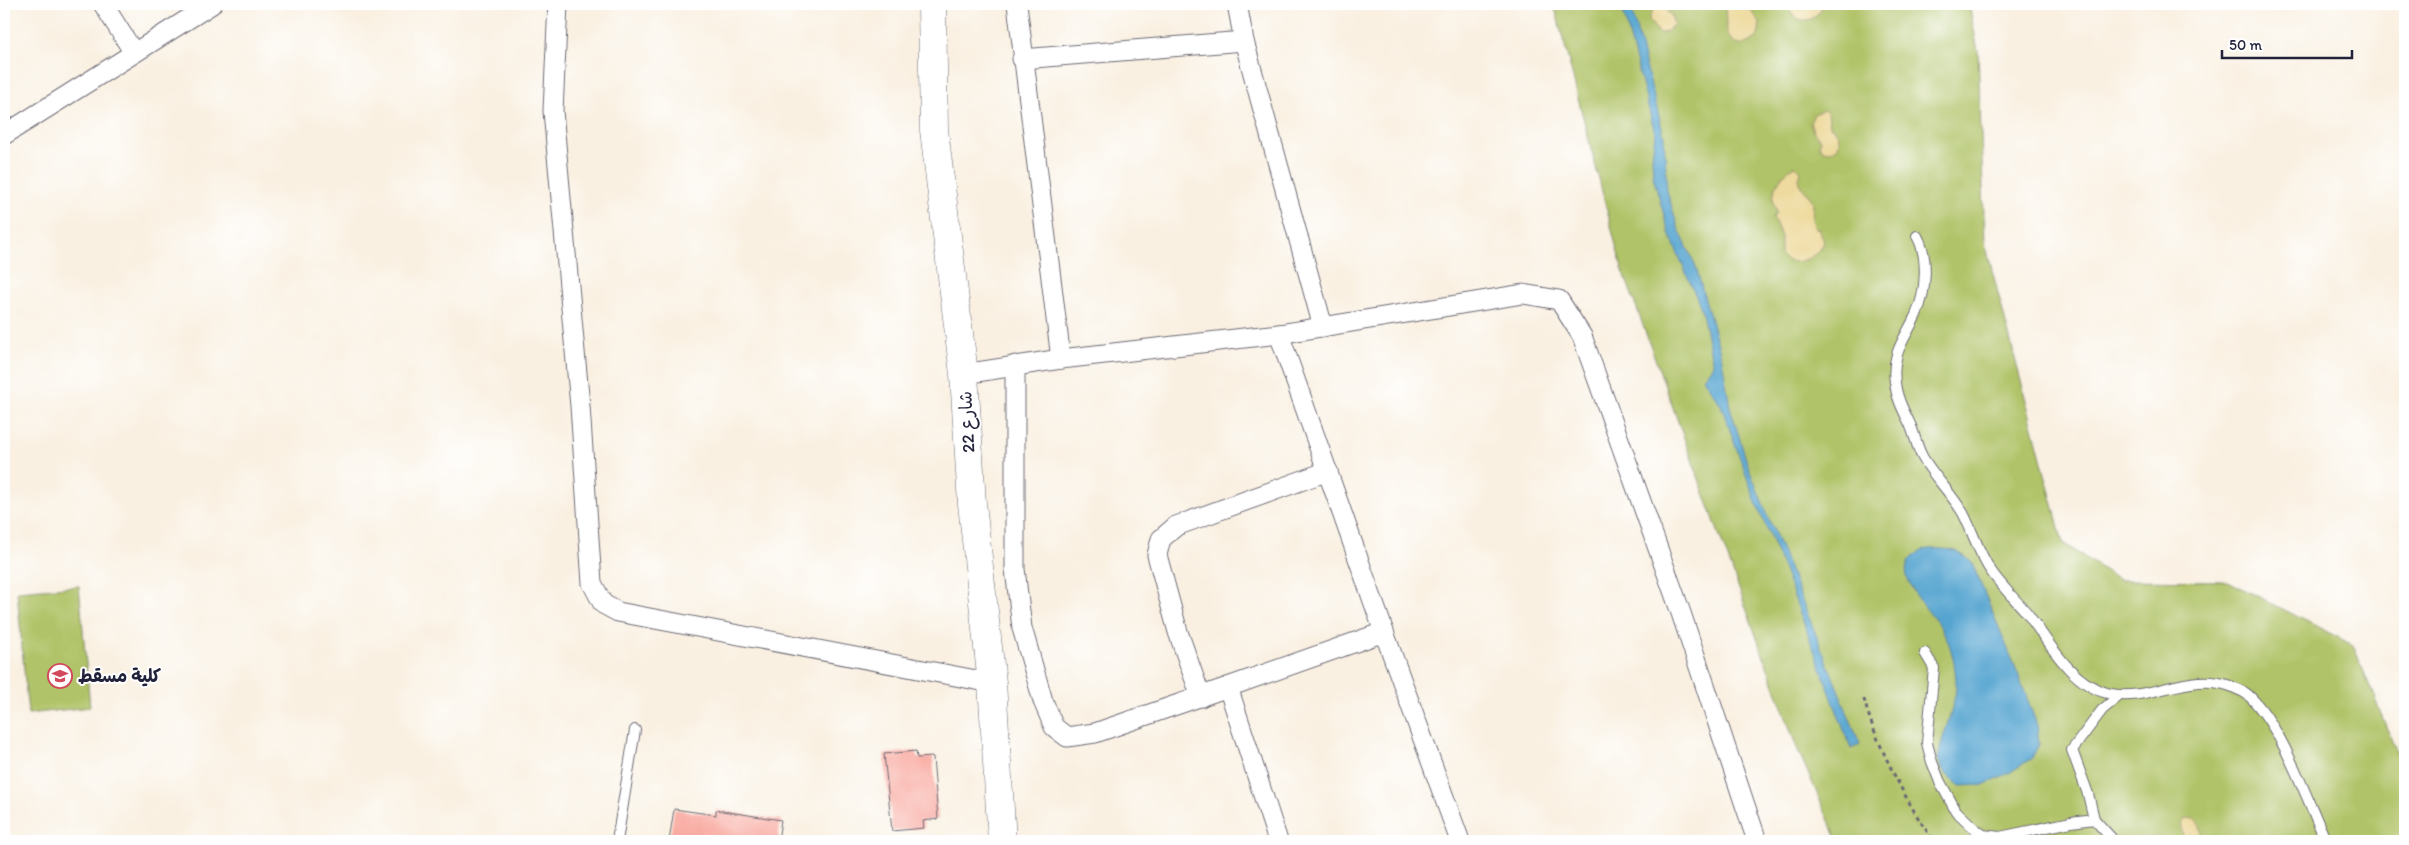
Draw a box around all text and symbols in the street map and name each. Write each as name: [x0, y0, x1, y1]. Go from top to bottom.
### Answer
scale bar: [2222, 28, 2352, 60]
text: 50 m: [2229, 36, 2262, 54]
street label: شارع 22: [954, 390, 981, 454]
school or university icon: كلية مسقط: [47, 663, 73, 689]
place label: كلية مسقط: [78, 665, 161, 687]

